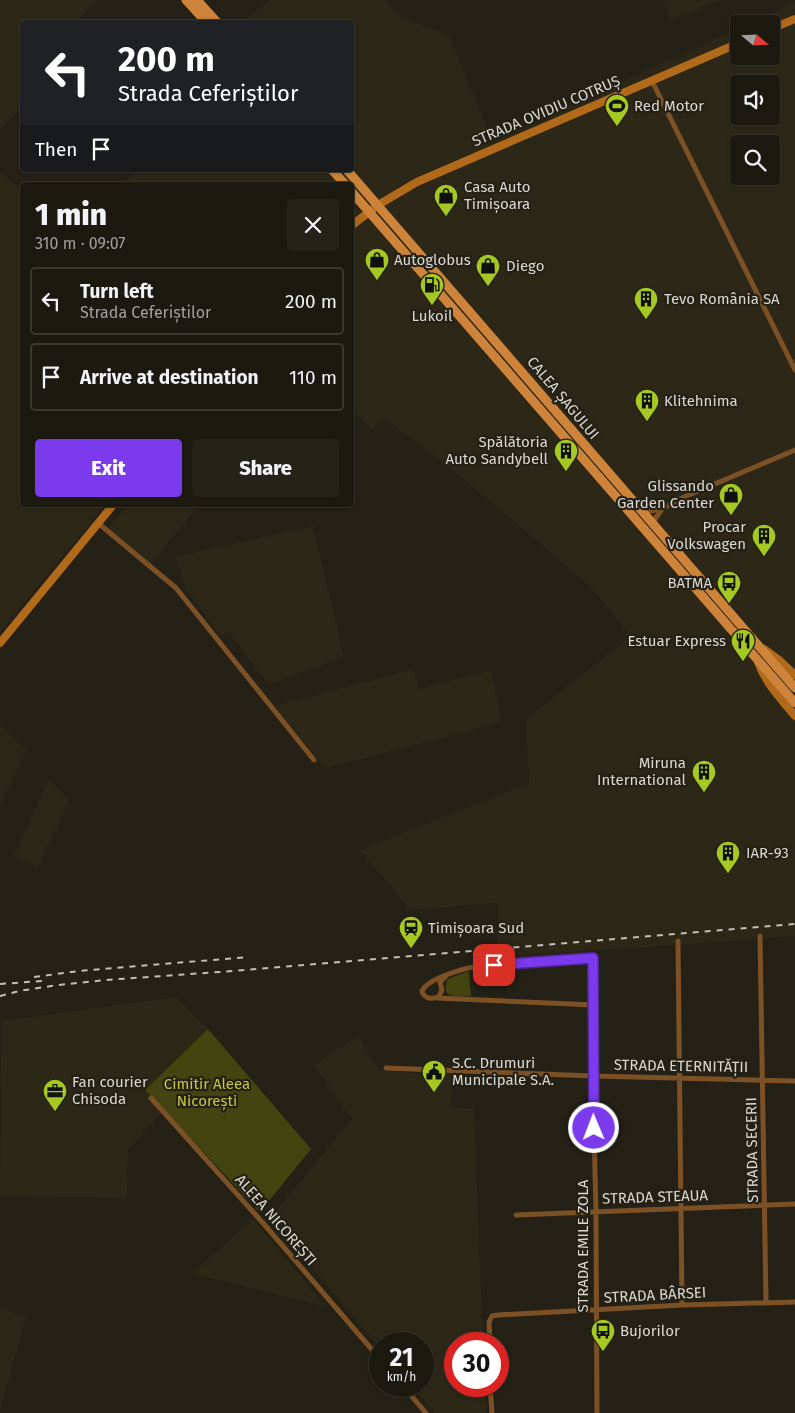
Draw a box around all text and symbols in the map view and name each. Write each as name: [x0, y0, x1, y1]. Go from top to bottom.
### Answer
north arrow: [730, 15, 780, 65]
map controls: [730, 15, 780, 185]
text: 200 m: [118, 38, 215, 80]
icon: left: [35, 40, 100, 105]
street label: STRADA OVIDIU COTRUȘ: [469, 72, 623, 151]
button: sound: [730, 75, 780, 125]
text: Strada Ceferiștilor: [118, 80, 298, 107]
sports icon: Red Motor: [604, 93, 630, 127]
place label: Red Motor: [634, 97, 704, 115]
icon: arrive: [87, 135, 115, 163]
button: search: [730, 135, 780, 185]
text: Then: [35, 138, 77, 161]
place label: Casa Auto Timișoara: [464, 178, 531, 214]
shop icon: Casa Auto Timișoara: [433, 183, 459, 217]
text: 1 min: [35, 197, 107, 233]
button: close: [287, 199, 339, 251]
text: 310 m · 09:07: [35, 234, 125, 253]
shop icon: Autoglobus: [364, 247, 390, 281]
place label: Autoglobus: [394, 251, 471, 269]
shop icon: Diego: [475, 253, 501, 287]
place label: Diego: [506, 257, 544, 275]
fuel station icon: Lukoil: [419, 272, 445, 306]
text: Turn left: [80, 280, 154, 303]
building icon: Tevo România SA: [633, 286, 659, 320]
icon: left: [37, 287, 65, 315]
text: 200 m: [285, 290, 337, 313]
place label: Tevo România SA: [664, 290, 780, 308]
text: Strada Ceferiștilor: [80, 303, 211, 322]
place label: Lukoil: [412, 307, 453, 325]
street label: CALEA ȘAGULUI: [522, 353, 603, 444]
icon: arrive: [37, 363, 65, 391]
text: Arrive at destination: [80, 366, 259, 389]
text: 110 m: [289, 366, 337, 389]
building icon: Klitehnima: [634, 388, 660, 422]
place label: Klitehnima: [664, 392, 738, 410]
place label: Spălătoria Auto Sandybell: [445, 433, 549, 468]
building icon: Spălătoria Auto Sandybell: [553, 438, 579, 472]
button: Exit: [35, 439, 182, 497]
button: Share: [192, 439, 339, 497]
place label: Glissando Garden Center: [617, 477, 714, 512]
shop icon: Glissando Garden Center: [718, 482, 744, 516]
place label: Procar Volkswagen: [667, 518, 746, 553]
building icon: Procar Volkswagen: [751, 523, 777, 557]
bus stop icon: BATMA: [716, 570, 742, 604]
place label: BATMA: [667, 574, 712, 592]
restaurant icon: Estuar Express: [730, 628, 756, 662]
place label: Estuar Express: [627, 632, 726, 650]
place label: Miruna International: [597, 754, 687, 789]
building icon: Miruna International: [691, 759, 717, 793]
building icon: IAR-93: [715, 840, 741, 874]
place label: IAR-93: [746, 844, 789, 862]
station icon: Timișoara Sud: [398, 915, 424, 949]
place label: Timișoara Sud: [428, 919, 524, 938]
pin: [473, 944, 515, 986]
icon: arrive: [480, 951, 508, 979]
place label: S.C. Drumuri Municipale S.A.: [452, 1054, 554, 1089]
street label: STRADA ETERNITĂȚII: [614, 1056, 748, 1077]
public building icon: S.C. Drumuri Municipale S.A.: [421, 1059, 447, 1093]
place label: Fan courier Chisoda: [72, 1073, 148, 1108]
park label: Cimitir Aleea Nicorești: [164, 1075, 250, 1111]
office icon: Fan courier Chisoda: [42, 1078, 68, 1112]
street label: STRADA SECERII: [742, 1097, 762, 1203]
position arrow: [567, 1101, 619, 1153]
street label: ALEEA NICOREȘTI: [231, 1171, 320, 1270]
street label: STRADA EMILE ZOLA: [574, 1179, 592, 1312]
street label: STRADA STEAUA: [602, 1186, 709, 1208]
street label: STRADA BÂRSEI: [603, 1283, 707, 1307]
bus stop icon: Bujorilor: [590, 1318, 616, 1352]
place label: Bujorilor: [620, 1322, 680, 1340]
speed limit sign: 30: [444, 1332, 509, 1397]
text: 21: [390, 1343, 413, 1373]
text: km/h: [387, 1370, 416, 1384]

